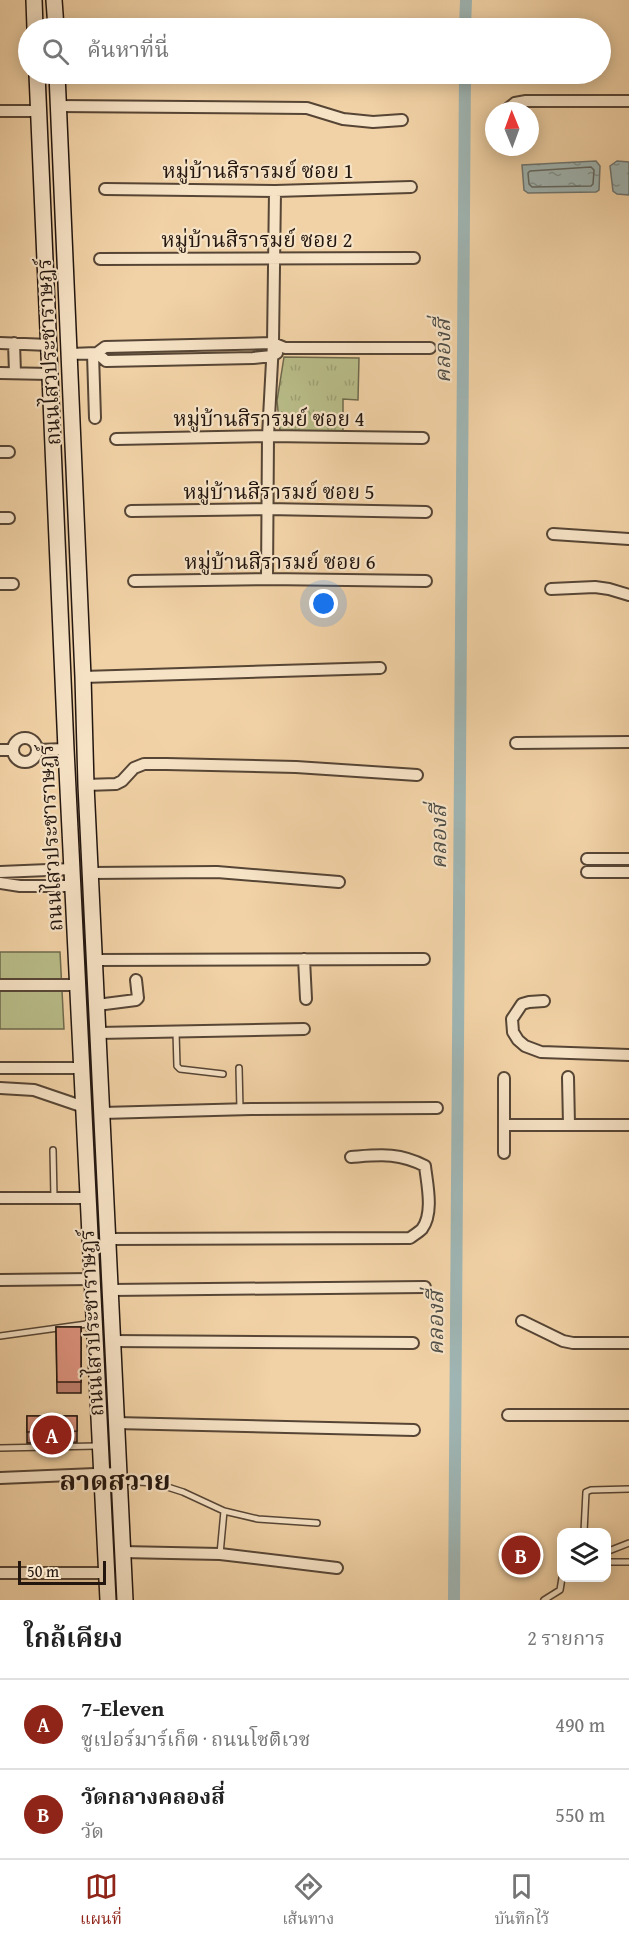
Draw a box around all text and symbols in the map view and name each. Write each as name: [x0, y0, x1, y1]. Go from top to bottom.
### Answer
search box: [18, 18, 611, 84]
text: ค้นหาที่นี่: [87, 33, 169, 65]
icon: search: [39, 35, 72, 68]
north arrow: [485, 102, 539, 156]
street label: หมู่บ้านสิรารมย์ ซอย 1: [162, 155, 354, 186]
street label: หมู่บ้านสิรารมย์ ซอย 2: [161, 224, 353, 255]
street label: ถนนไสวประชาราษฎร์: [28, 257, 68, 446]
water label: คลองสี่: [426, 315, 458, 383]
street label: หมู่บ้านสิรารมย์ ซอย 4: [173, 403, 365, 434]
street label: หมู่บ้านสิรารมย์ ซอย 5: [183, 476, 375, 507]
street label: หมู่บ้านสิรารมย์ ซอย 6: [184, 546, 376, 577]
your location: [309, 589, 338, 618]
street label: ถนนไสวประชาราษฎร์: [30, 743, 70, 932]
water label: คลองสี่: [422, 801, 454, 869]
street label: ถนนไสวประชาราษฎร์: [71, 1228, 111, 1417]
water label: คลองสี่: [419, 1287, 451, 1355]
pin: A: [32, 1412, 72, 1458]
district label: ลาดสวาย: [59, 1460, 171, 1500]
map controls: [557, 1528, 611, 1582]
button: layers: [557, 1528, 611, 1582]
pin: B: [502, 1532, 540, 1578]
scale bar: [18, 1558, 106, 1586]
text: 50 m: [27, 1559, 59, 1583]
text: ใกล้เคียง: [24, 1618, 123, 1657]
text: 2 รายการ: [527, 1623, 605, 1652]
text: 7-Eleven: [81, 1692, 164, 1724]
text: A: [37, 1710, 50, 1739]
text: 490 m: [555, 1710, 605, 1739]
text: ซูเปอร์มาร์เก็ต · ถนนโชติเวช: [81, 1724, 310, 1753]
text: วัดกลางคลองสี่: [81, 1780, 225, 1812]
text: B: [37, 1800, 50, 1829]
text: 550 m: [555, 1800, 605, 1829]
text: วัด: [81, 1816, 104, 1845]
tab: แผนที่: [80, 1870, 122, 1933]
tab: เส้นทาง: [282, 1870, 334, 1933]
tab: บันทึกไว้: [494, 1870, 549, 1933]

